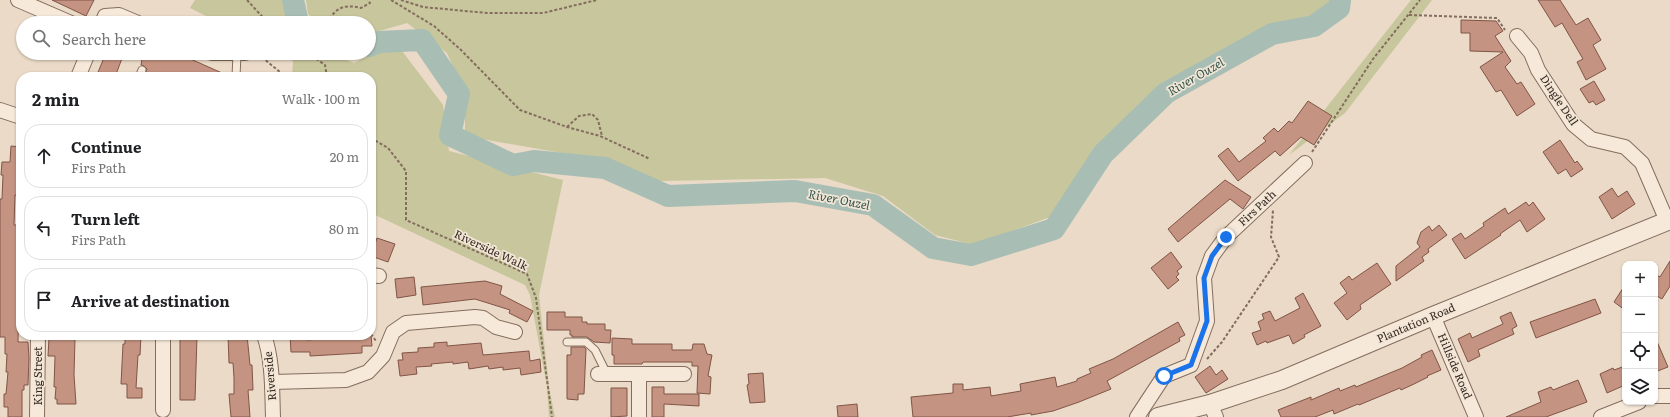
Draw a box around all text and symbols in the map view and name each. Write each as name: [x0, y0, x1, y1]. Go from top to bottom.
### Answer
search box: [16, 16, 376, 60]
icon: search: [30, 27, 52, 49]
text: Search here: [62, 27, 146, 50]
water label: River Ouzel: [1164, 52, 1228, 100]
street label: Dingle Dell: [1537, 71, 1583, 128]
text: 2 min: [32, 86, 80, 111]
text: Walk · 100 m: [282, 89, 360, 108]
text: Continue: [71, 135, 141, 158]
icon: ahead: [33, 145, 55, 167]
text: 20 m: [330, 147, 359, 166]
text: Firs Path: [71, 158, 126, 177]
water label: River Ouzel: [807, 184, 872, 214]
street label: Firs Path: [1234, 185, 1279, 229]
text: Turn left: [71, 207, 140, 230]
icon: left: [33, 217, 55, 239]
text: 80 m: [329, 219, 359, 238]
street label: Riverside Walk: [452, 225, 531, 273]
route end: [1217, 228, 1235, 246]
text: Firs Path: [71, 230, 126, 249]
map controls: [1622, 261, 1658, 405]
button: +: [1622, 261, 1658, 297]
icon: arrive: [33, 289, 55, 311]
text: Arrive at destination: [71, 289, 230, 312]
button: −: [1622, 297, 1658, 333]
street label: Plantation Road: [1374, 298, 1457, 346]
street label: Hillside Road: [1435, 330, 1477, 401]
button: locate: [1622, 333, 1658, 369]
street label: King Street: [29, 346, 45, 406]
street label: Riverside: [259, 351, 279, 401]
route start: [1155, 367, 1173, 385]
button: layers: [1622, 369, 1658, 405]

